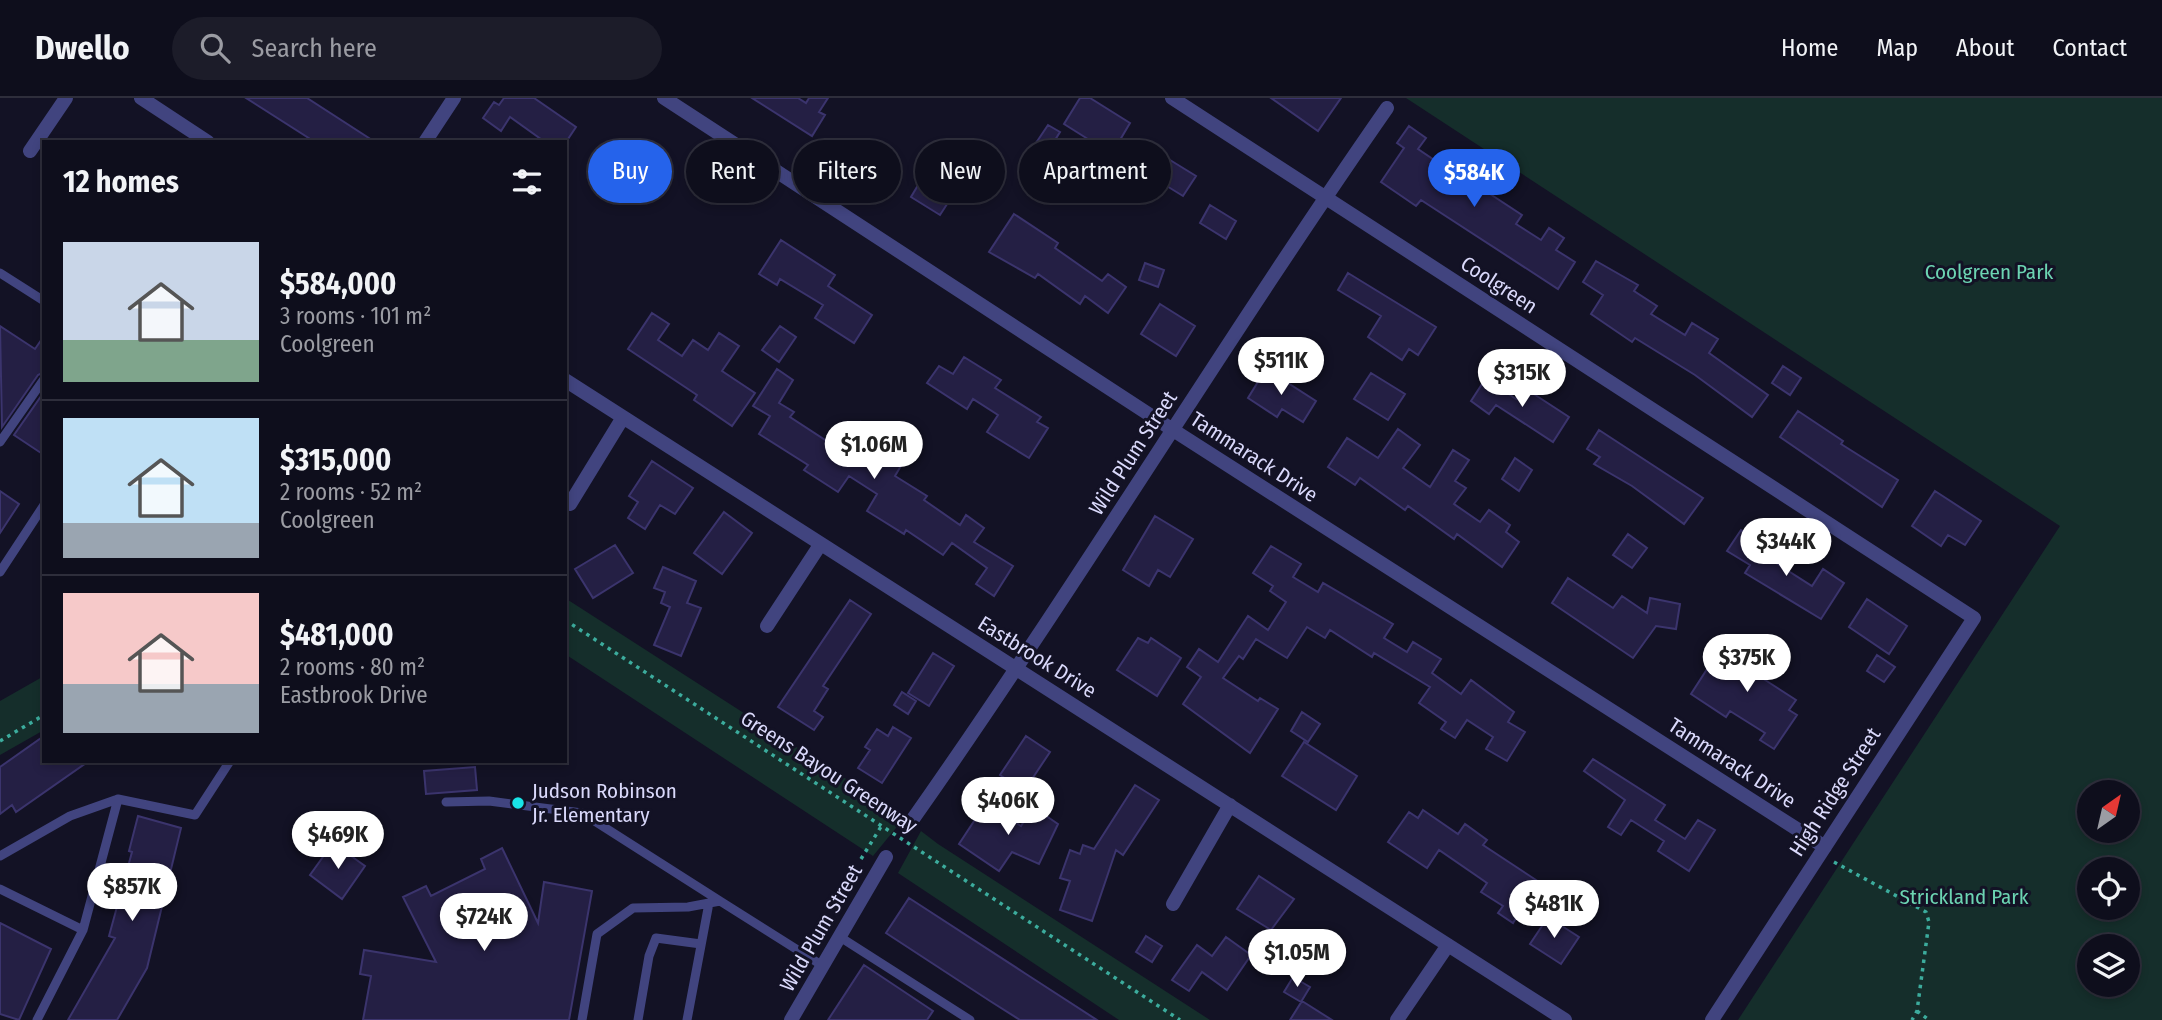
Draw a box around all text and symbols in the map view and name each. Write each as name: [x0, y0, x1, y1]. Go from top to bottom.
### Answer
search box: [172, 17, 662, 80]
text: Dwello: [35, 28, 130, 68]
icon: search: [196, 29, 234, 67]
text: Search here: [252, 33, 377, 64]
text: Home: [1781, 34, 1838, 62]
text: Map: [1876, 34, 1918, 62]
text: About: [1956, 34, 2014, 62]
text: Contact: [2052, 34, 2127, 62]
chip: Buy: [588, 140, 672, 203]
chip: Rent: [686, 140, 779, 203]
chip: Filters: [793, 140, 901, 203]
chip: New: [915, 140, 1005, 203]
chip: Apartment: [1019, 140, 1171, 203]
pin: $584K: [1425, 150, 1523, 209]
text: $584K: [1444, 158, 1504, 186]
icon: filters: [508, 163, 546, 201]
text: 12 homes: [63, 164, 179, 200]
street label: Coolgreen: [1456, 251, 1542, 319]
park label: Coolgreen Park: [1925, 259, 2053, 285]
text: $584,000: [280, 266, 396, 302]
icon: home: [119, 270, 203, 354]
text: 3 rooms · 101 m²: [280, 302, 431, 330]
text: Coolgreen: [280, 330, 375, 358]
pin: $511K: [1232, 338, 1330, 397]
text: $511K: [1254, 346, 1308, 374]
pin: $315K: [1473, 350, 1571, 409]
text: $315K: [1494, 358, 1550, 386]
street label: Wild Plum Street: [1083, 386, 1183, 520]
street label: Tammarack Drive: [1185, 406, 1323, 508]
pin: $1.06M: [817, 422, 931, 481]
text: $1.06M: [841, 430, 907, 458]
text: $315,000: [280, 442, 391, 478]
icon: home: [119, 446, 203, 530]
text: 2 rooms · 52 m²: [280, 478, 422, 506]
text: Coolgreen: [280, 506, 375, 534]
pin: $344K: [1737, 518, 1835, 578]
text: $344K: [1756, 527, 1816, 555]
street label: Eastbrook Drive: [973, 610, 1101, 704]
text: $481,000: [280, 617, 394, 653]
icon: home: [119, 621, 203, 705]
pin: $375K: [1698, 634, 1796, 694]
text: $375K: [1719, 643, 1775, 671]
text: 2 rooms · 80 m²: [280, 653, 425, 681]
text: Eastbrook Drive: [280, 681, 428, 709]
street label: Greens Bayou Greenway: [736, 705, 923, 839]
street label: Tammarack Drive: [1663, 712, 1801, 814]
street label: High Ridge Street: [1784, 723, 1886, 861]
place label: Judson Robinson Jr. Elementary: [532, 778, 677, 828]
pin: $406K: [959, 778, 1057, 837]
north arrow: [2077, 780, 2140, 844]
map controls: [2077, 780, 2140, 997]
text: $406K: [977, 786, 1039, 814]
marker: Judson Robinson Jr. Elementary: [510, 795, 526, 811]
pin: $469K: [289, 812, 387, 871]
text: $469K: [308, 820, 368, 848]
button: locate: [2077, 857, 2140, 920]
street label: Wild Plum Street: [774, 860, 868, 996]
pin: $857K: [83, 864, 181, 923]
text: $857K: [103, 872, 161, 900]
pin: $481K: [1505, 880, 1603, 940]
park label: Strickland Park: [1900, 884, 2029, 910]
text: $481K: [1525, 889, 1583, 917]
pin: $724K: [435, 894, 533, 953]
text: $724K: [456, 902, 512, 930]
pin: $1.05M: [1240, 930, 1354, 989]
button: layers: [2077, 934, 2140, 997]
text: $1.05M: [1264, 938, 1330, 966]

